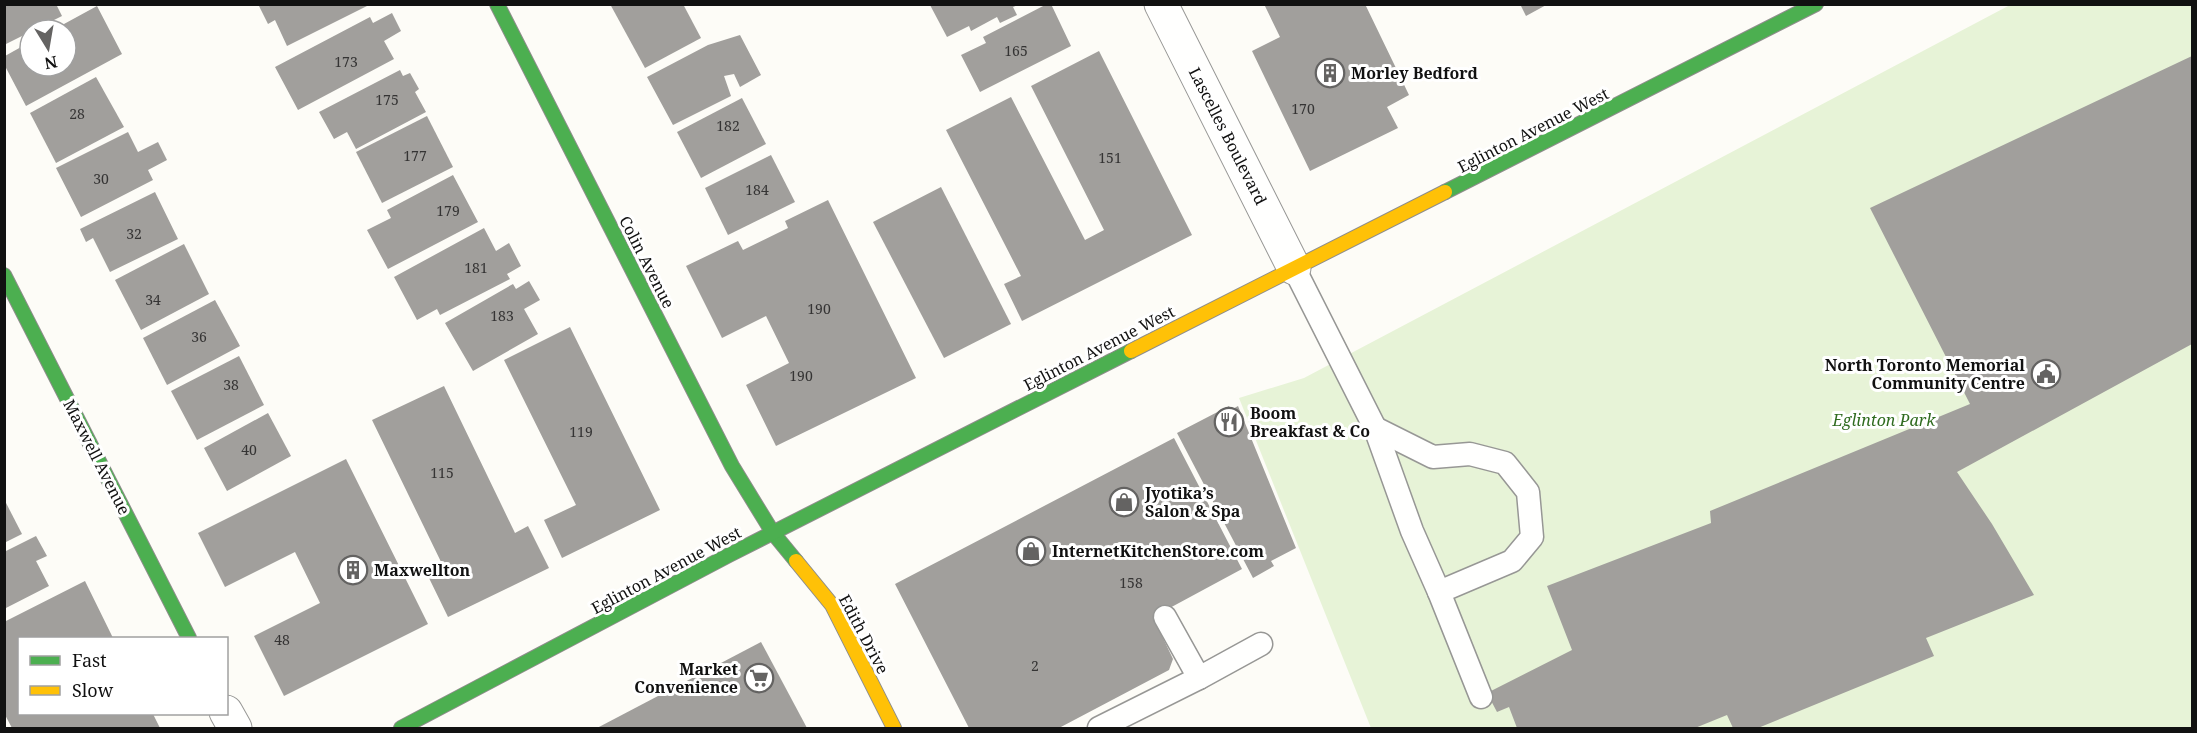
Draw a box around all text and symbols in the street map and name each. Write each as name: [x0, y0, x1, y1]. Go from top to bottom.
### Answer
north arrow: [18, 18, 78, 78]
house number: 165: [1004, 41, 1028, 60]
text: N: [42, 51, 59, 75]
house number: 173: [334, 52, 358, 71]
building icon: Morley Bedford: [1314, 57, 1346, 89]
place label: Morley Bedford: [1351, 62, 1479, 84]
street label: Lascelles Boulevard: [1184, 64, 1272, 209]
street label: Eglinton Avenue West: [1454, 82, 1613, 178]
house number: 175: [375, 90, 399, 109]
house number: 170: [1291, 99, 1315, 118]
house number: 28: [69, 104, 85, 123]
house number: 182: [716, 116, 740, 135]
house number: 177: [403, 146, 427, 165]
house number: 151: [1098, 148, 1122, 167]
house number: 30: [93, 169, 109, 188]
house number: 184: [745, 180, 769, 199]
house number: 179: [436, 201, 460, 220]
street label: Colin Avenue: [614, 212, 680, 312]
house number: 32: [126, 224, 142, 243]
house number: 181: [464, 258, 488, 277]
house number: 34: [145, 290, 161, 309]
house number: 190: [807, 299, 831, 318]
street label: Eglinton Avenue West: [1020, 300, 1179, 396]
house number: 183: [490, 306, 514, 325]
house number: 36: [191, 327, 207, 346]
place label: North Toronto Memorial Community Centre: [1825, 354, 2025, 394]
public building icon: North Toronto Memorial Community Centre: [2030, 358, 2062, 390]
house number: 190: [789, 366, 813, 385]
house number: 38: [223, 375, 239, 394]
street label: Maxwell Avenue: [58, 395, 136, 519]
place label: Boom Breakfast & Co: [1250, 402, 1370, 442]
restaurant icon: Boom Breakfast & Co: [1213, 406, 1245, 438]
park label: Eglinton Park: [1832, 409, 1936, 431]
house number: 119: [569, 422, 593, 441]
house number: 40: [241, 440, 257, 459]
house number: 115: [430, 463, 454, 482]
place label: Jyotika’s Salon & Spa: [1144, 482, 1241, 522]
shop icon: Jyotika’s Salon & Spa: [1108, 486, 1140, 518]
street label: Eglinton Avenue West: [587, 521, 745, 619]
shop icon: InternetKitchenStore.com: [1015, 535, 1047, 567]
place label: InternetKitchenStore.com: [1052, 540, 1264, 562]
building icon: Maxwellton: [337, 554, 369, 586]
place label: Maxwellton: [374, 559, 471, 581]
house number: 158: [1119, 573, 1143, 592]
street label: Edith Drive: [834, 590, 894, 678]
house number: 48: [274, 630, 290, 649]
legend: [18, 637, 228, 715]
text: Fast: [72, 648, 107, 672]
house number: 2: [1031, 656, 1039, 675]
place label: Market Convenience: [634, 658, 739, 698]
supermarket icon: Market Convenience: [743, 662, 775, 694]
text: Slow: [72, 678, 114, 702]

